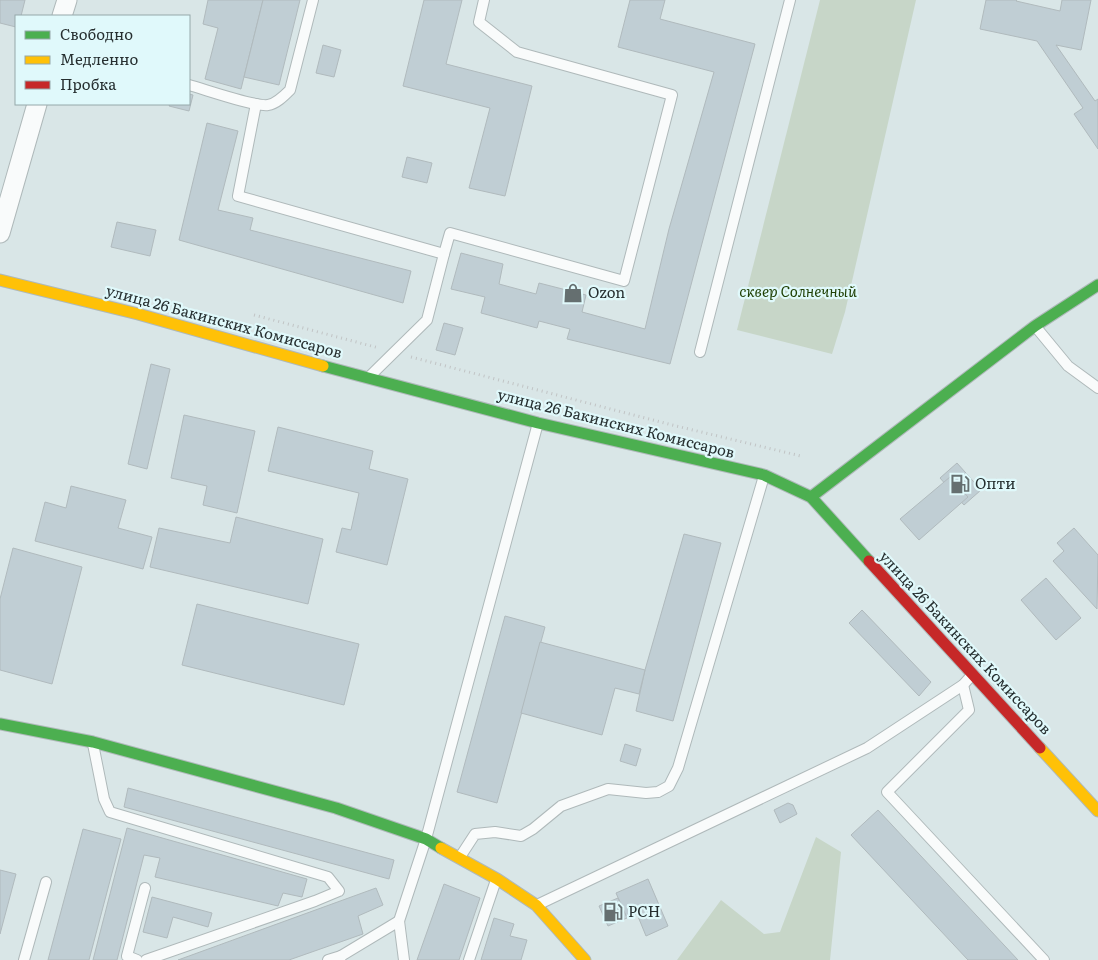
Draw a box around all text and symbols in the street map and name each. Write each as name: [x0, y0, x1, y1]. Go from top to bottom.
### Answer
legend: [15, 15, 190, 105]
text: Свободно: [60, 22, 133, 45]
text: Медленно: [60, 47, 138, 70]
text: Пробка: [60, 72, 117, 95]
street label: улица 26 Бакинских Комиссаров: [104, 278, 345, 363]
park label: сквер Солнечный: [739, 279, 857, 302]
place label: Ozon: [588, 280, 625, 303]
shop icon: Ozon: [562, 282, 584, 304]
street label: улица 26 Бакинских Комиссаров: [495, 382, 737, 463]
place label: Опти: [975, 471, 1015, 494]
fuel station icon: Опти: [949, 473, 971, 495]
street label: улица 26 Бакинских Комиссаров: [875, 545, 1058, 739]
place label: РСН: [628, 899, 660, 922]
fuel station icon: РСН: [602, 901, 624, 923]

